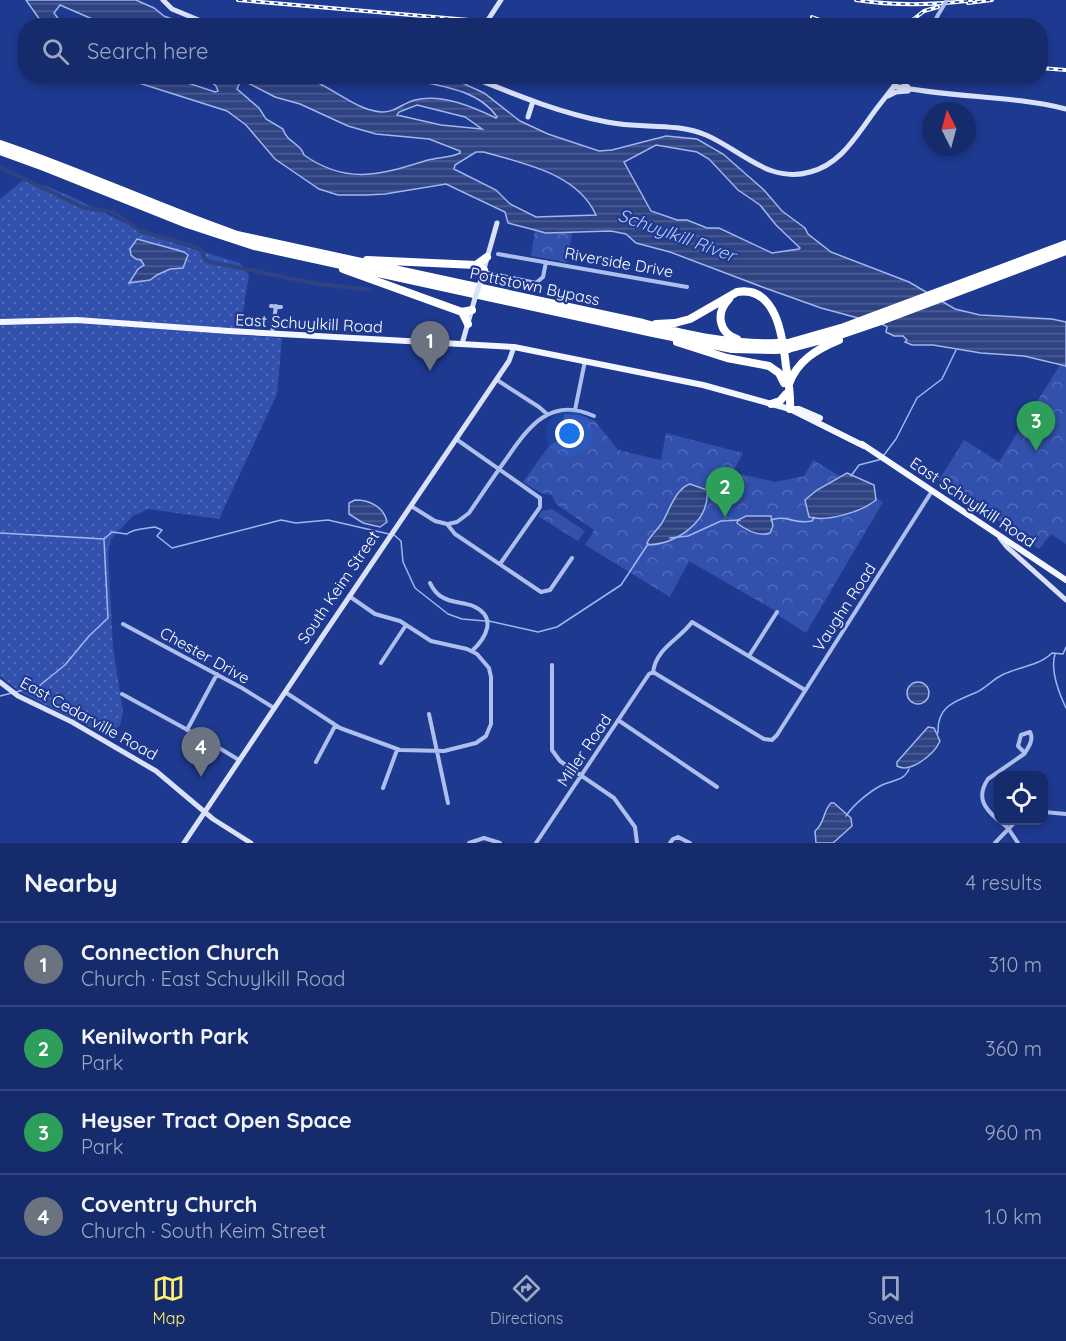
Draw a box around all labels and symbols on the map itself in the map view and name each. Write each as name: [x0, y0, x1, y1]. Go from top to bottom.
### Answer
north arrow: [922, 102, 976, 156]
water label: Schuylkill River: [615, 203, 741, 268]
street label: Riverside Drive: [563, 243, 675, 281]
street label: Pottstown Bypass: [468, 262, 602, 310]
street label: East Schuylkill Road: [235, 309, 383, 337]
pin: 1: [410, 322, 450, 371]
pin: 3: [1016, 402, 1056, 451]
your location: [555, 419, 584, 448]
street label: East Schuylkill Road: [906, 452, 1040, 552]
pin: 2: [706, 468, 744, 517]
street label: South Keim Street: [293, 527, 383, 647]
street label: Vaughn Road: [808, 559, 880, 655]
street label: Chester Drive: [157, 622, 253, 688]
street label: East Cedarville Road: [17, 672, 161, 764]
street label: Miller Road: [552, 710, 616, 790]
pin: 4: [182, 728, 220, 777]

